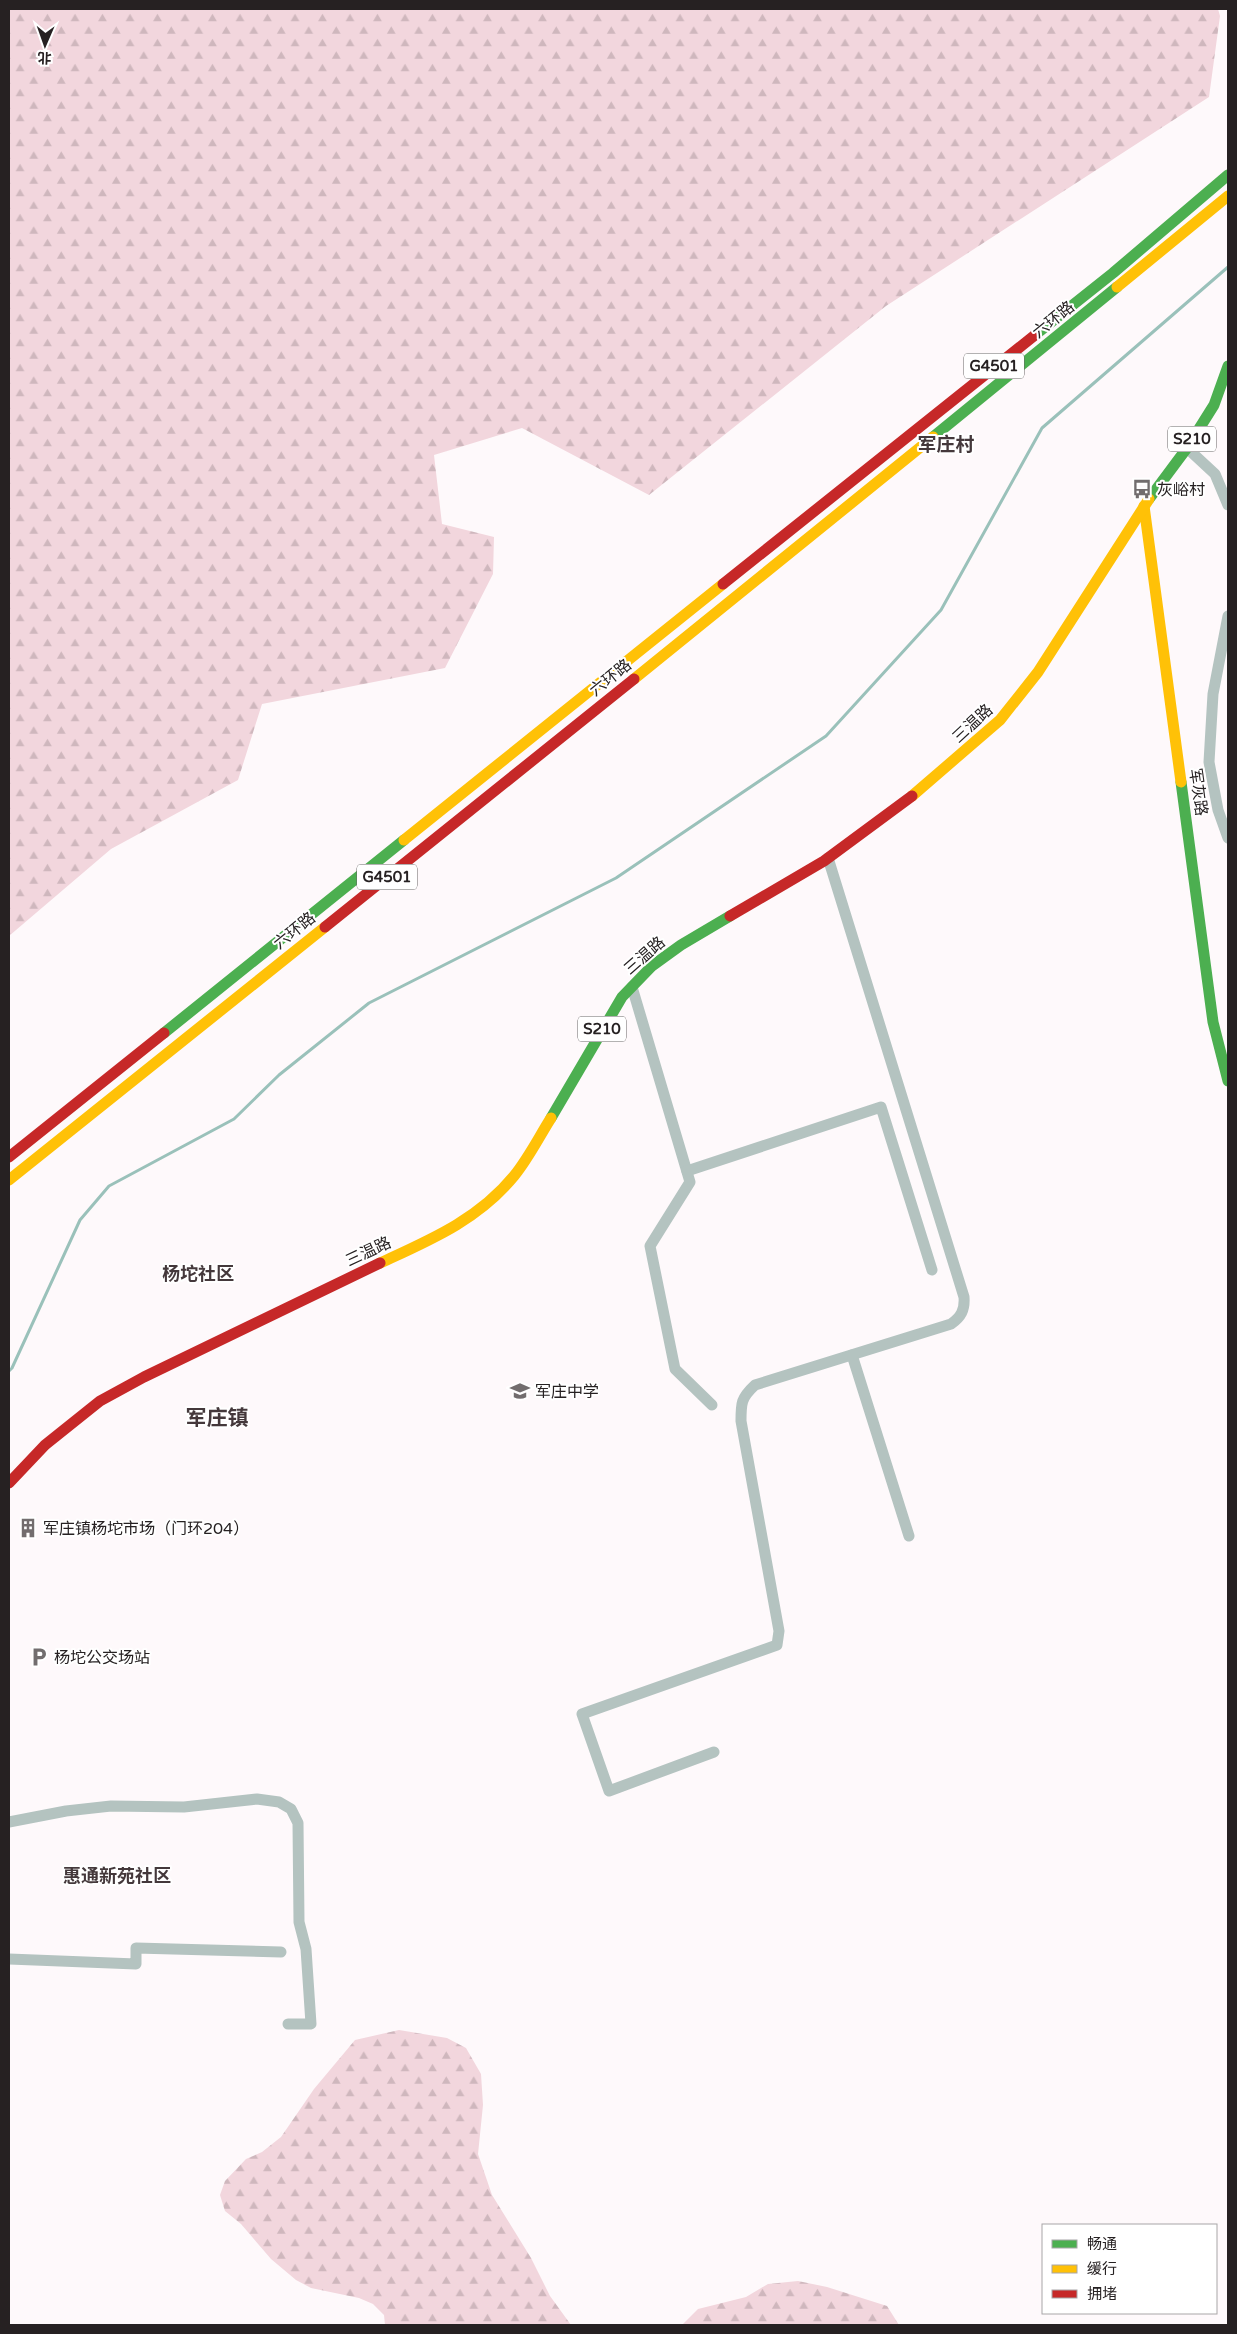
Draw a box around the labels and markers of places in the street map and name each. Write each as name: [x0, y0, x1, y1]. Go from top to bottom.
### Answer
bus stop icon: 灰峪村: [1131, 478, 1153, 500]
place label: 灰峪村: [1157, 480, 1205, 500]
school or university icon: 军庄中学: [509, 1380, 531, 1402]
place label: 军庄中学: [535, 1382, 599, 1402]
building icon: 军庄镇杨坨市场（门环204）: [17, 1517, 39, 1539]
place label: 军庄镇杨坨市场（门环204）: [43, 1519, 249, 1539]
parking icon: 杨坨公交场站: [28, 1646, 50, 1668]
place label: 杨坨公交场站: [54, 1648, 150, 1668]

